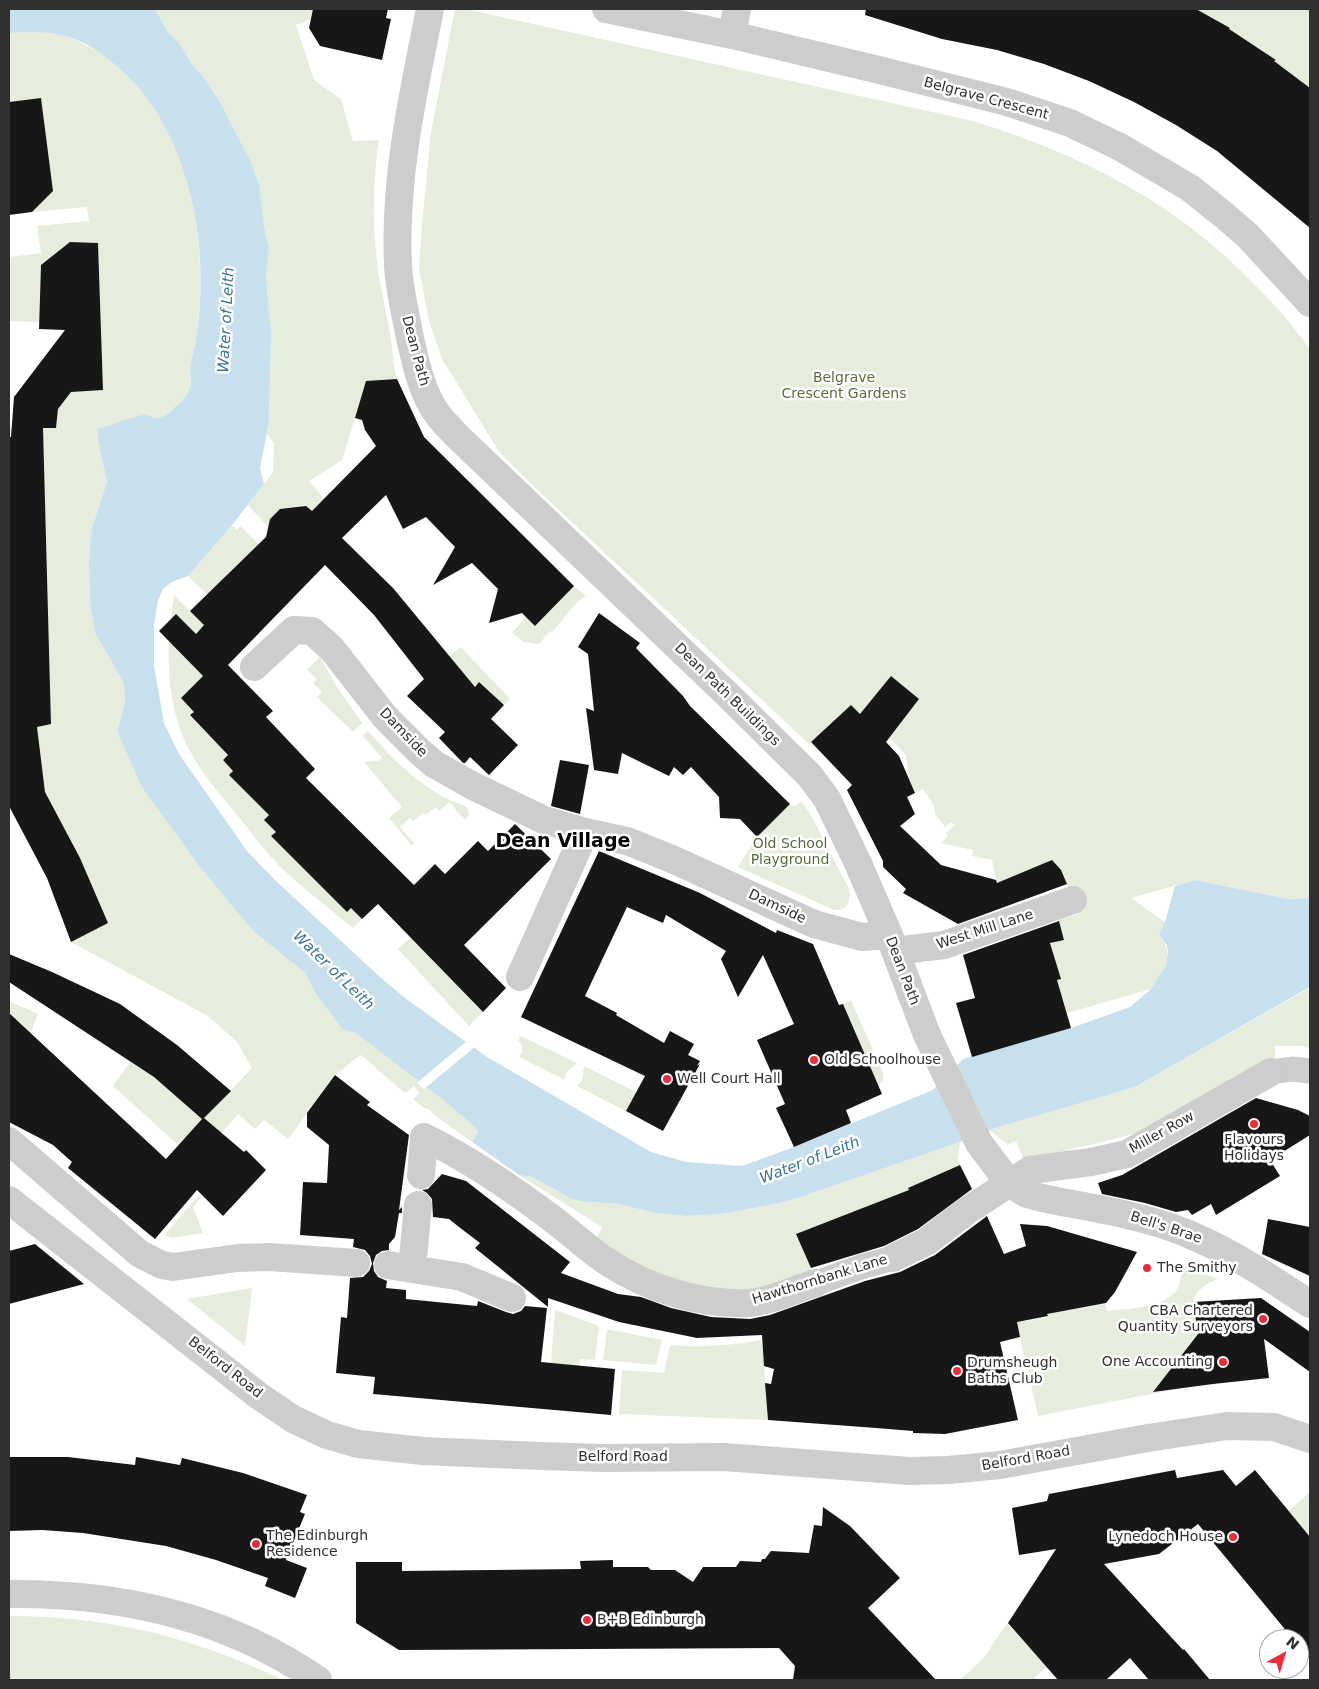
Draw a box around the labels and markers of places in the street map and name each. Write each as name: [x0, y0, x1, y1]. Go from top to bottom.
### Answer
place label: Old Schoolhouse: [824, 1052, 941, 1068]
marker: Old Schoolhouse: [808, 1054, 820, 1066]
place label: Well Court Hall: [677, 1071, 781, 1087]
marker: Well Court Hall: [661, 1073, 673, 1085]
marker: Flavours Holidays: [1248, 1118, 1260, 1130]
place label: Flavours Holidays: [1224, 1132, 1284, 1164]
place label: The Smithy: [1157, 1260, 1237, 1276]
marker: The Smithy: [1141, 1262, 1153, 1274]
place label: CBA Chartered Quantity Surveyors: [1118, 1303, 1253, 1335]
marker: CBA Chartered Quantity Surveyors: [1257, 1313, 1269, 1325]
place label: One Accounting: [1102, 1354, 1213, 1370]
place label: Drumsheugh Baths Club: [967, 1355, 1057, 1388]
marker: One Accounting: [1217, 1356, 1229, 1368]
marker: Drumsheugh Baths Club: [951, 1365, 963, 1377]
place label: The Edinburgh Residence: [266, 1528, 368, 1560]
place label: Lynedoch House: [1108, 1529, 1223, 1545]
marker: Lynedoch House: [1227, 1531, 1239, 1543]
marker: The Edinburgh Residence: [250, 1538, 262, 1550]
place label: B+B Edinburgh: [597, 1612, 704, 1628]
marker: B+B Edinburgh: [581, 1614, 593, 1626]

